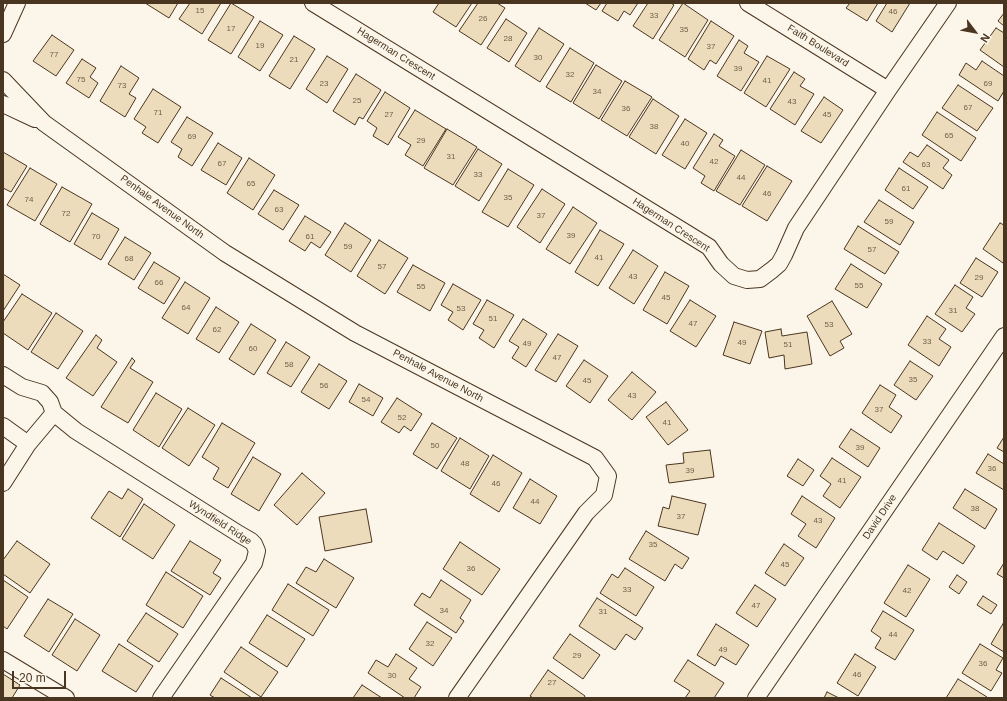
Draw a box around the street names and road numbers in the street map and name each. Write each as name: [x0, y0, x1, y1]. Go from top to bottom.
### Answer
street label: Faith Boulevard: [785, 22, 851, 70]
street label: Hagerman Crescent: [355, 25, 437, 83]
street label: Penhale Avenue North: [118, 173, 206, 241]
street label: Hagerman Crescent: [630, 196, 712, 254]
street label: Penhale Avenue North: [391, 347, 485, 405]
street label: David Drive: [861, 492, 899, 542]
street label: Wyndfield Ridge: [186, 498, 254, 548]

